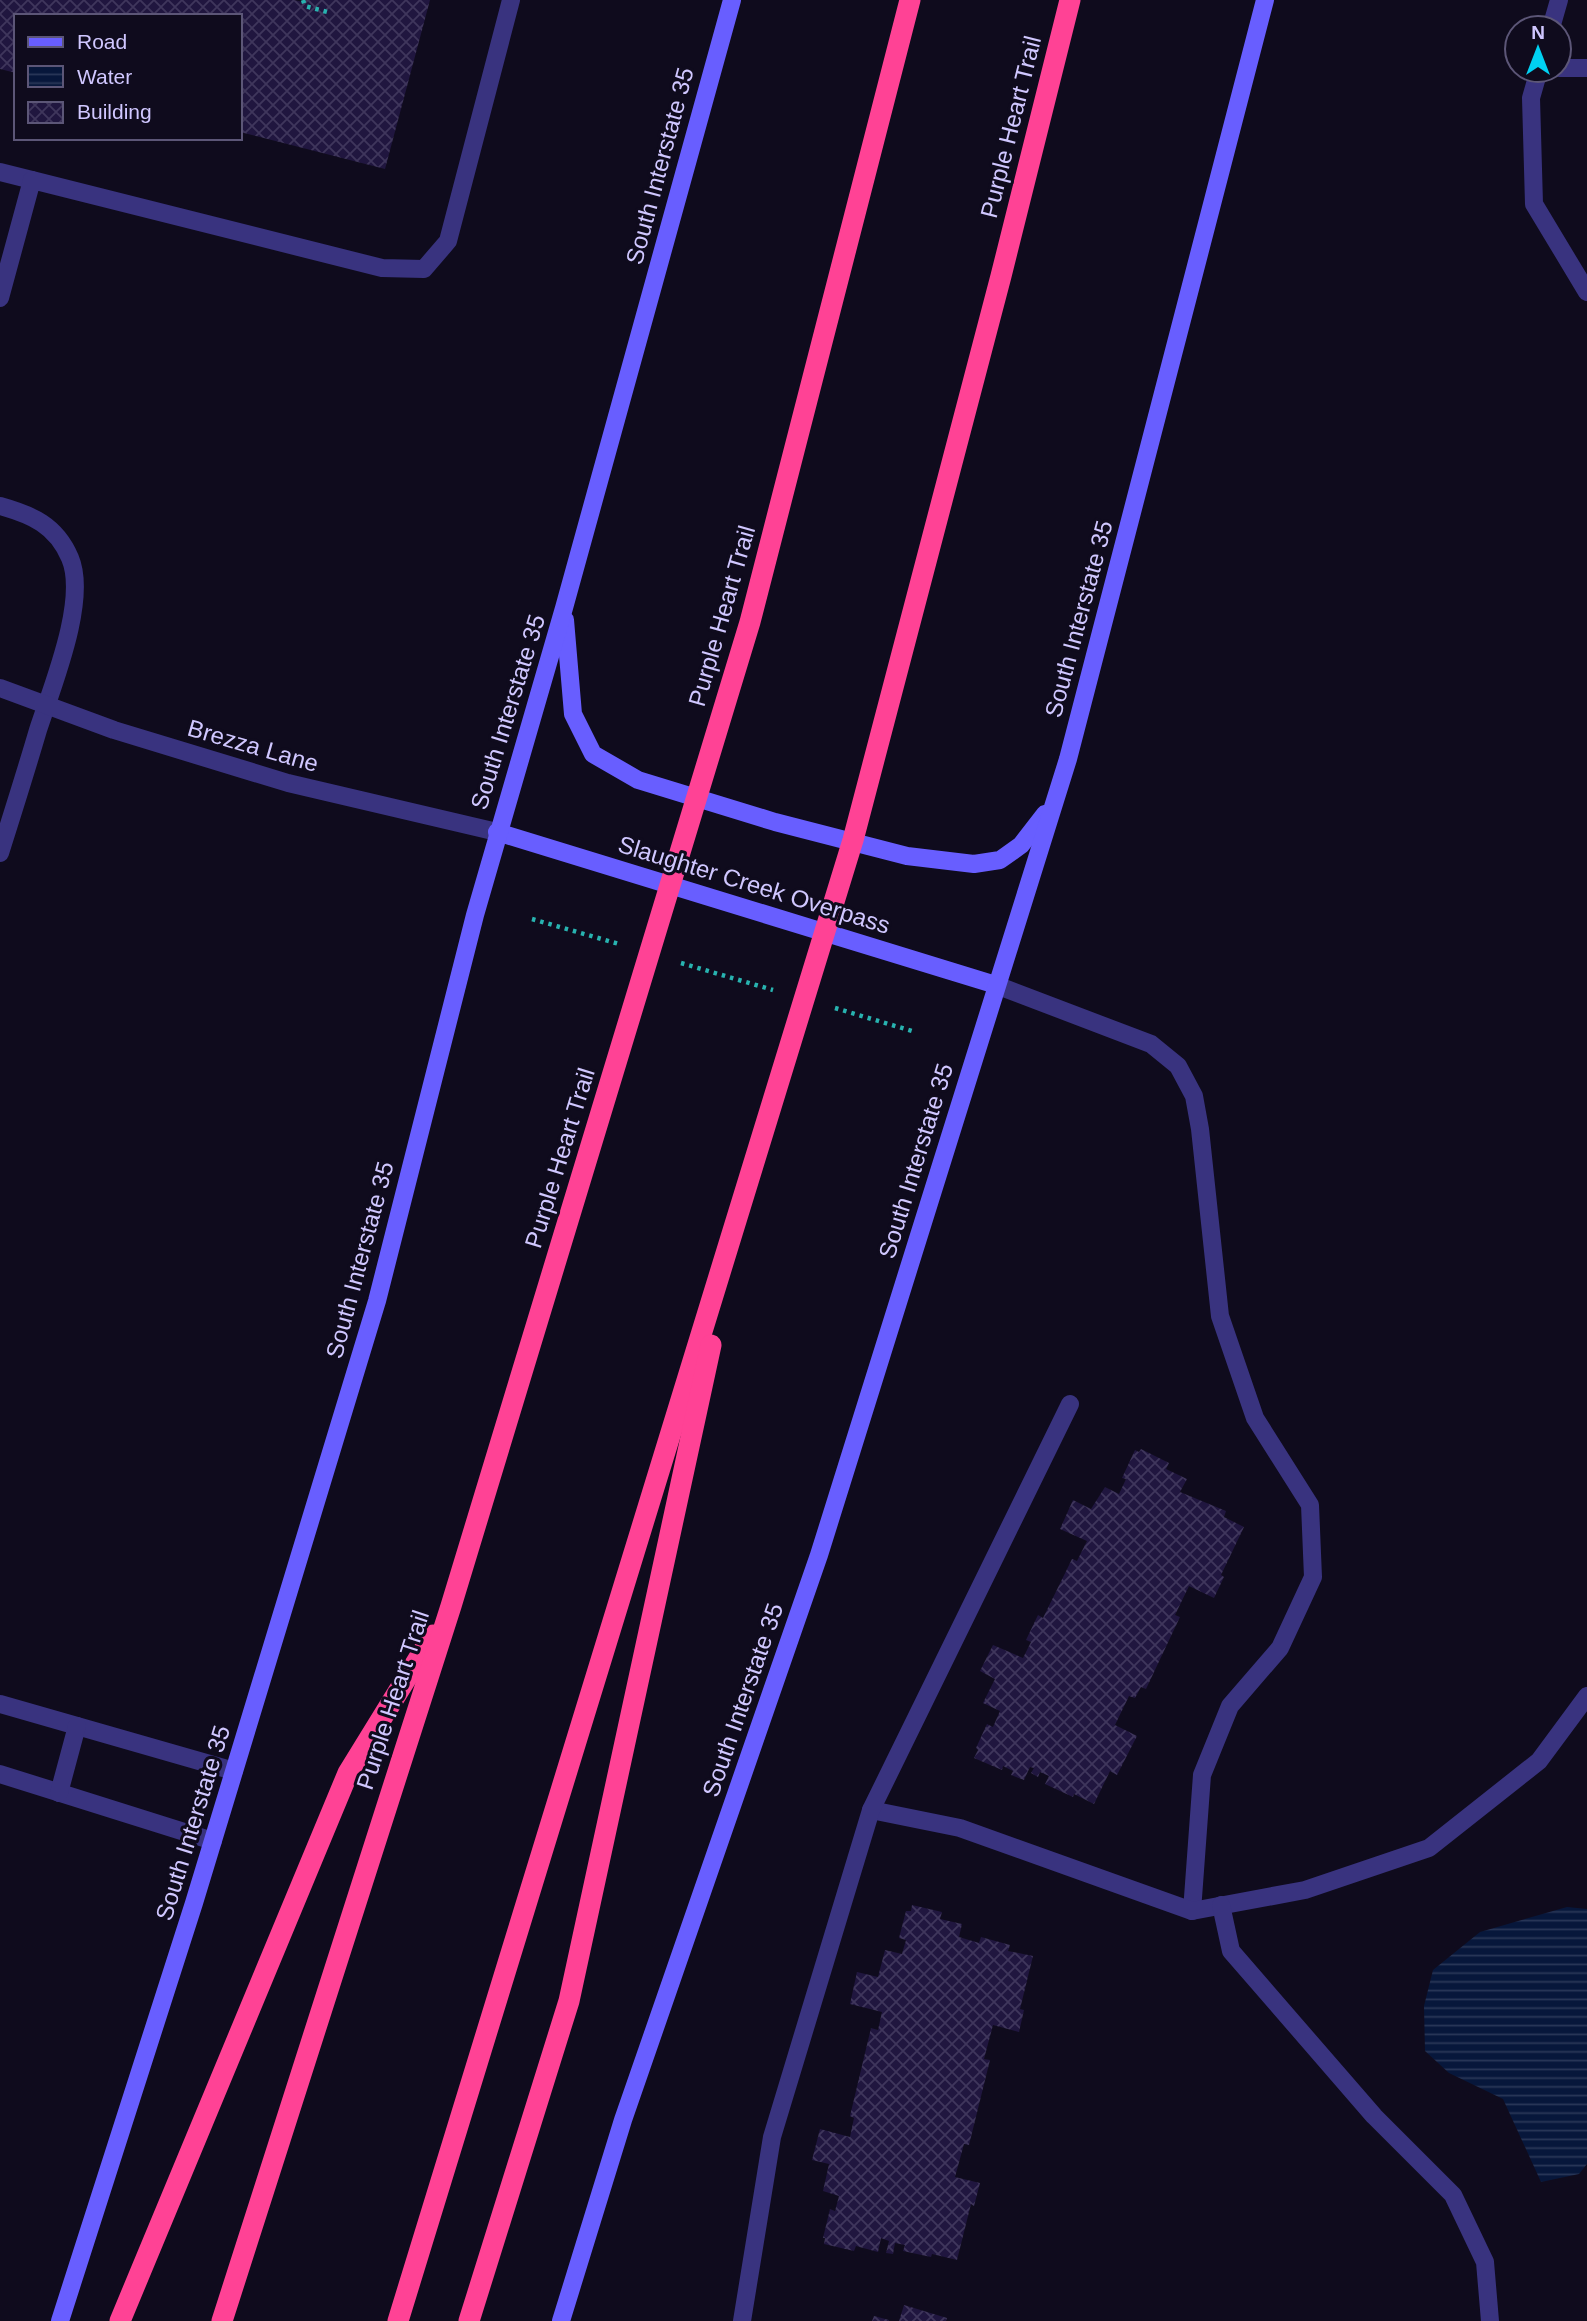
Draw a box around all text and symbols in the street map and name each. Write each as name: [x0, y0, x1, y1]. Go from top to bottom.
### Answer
legend: [14, 14, 242, 140]
north arrow: [1503, 14, 1573, 84]
text: N: [1531, 22, 1545, 43]
text: Road: [77, 30, 127, 53]
street label: Purple Heart Trail: [975, 33, 1046, 221]
street label: South Interstate 35: [620, 64, 699, 267]
text: Water: [77, 65, 132, 88]
text: Building: [77, 100, 152, 123]
street label: South Interstate 35: [1039, 517, 1118, 720]
street label: Purple Heart Trail: [683, 522, 760, 709]
street label: South Interstate 35: [465, 611, 550, 813]
street label: Brezza Lane: [185, 714, 322, 777]
street label: Slaughter Creek Overpass: [615, 830, 893, 939]
street label: South Interstate 35: [873, 1060, 958, 1262]
street label: Purple Heart Trail: [519, 1065, 600, 1251]
street label: South Interstate 35: [320, 1158, 399, 1361]
street label: South Interstate 35: [697, 1600, 788, 1800]
street label: Purple Heart Trail: [351, 1607, 434, 1793]
street label: South Interstate 35: [150, 1722, 235, 1924]

